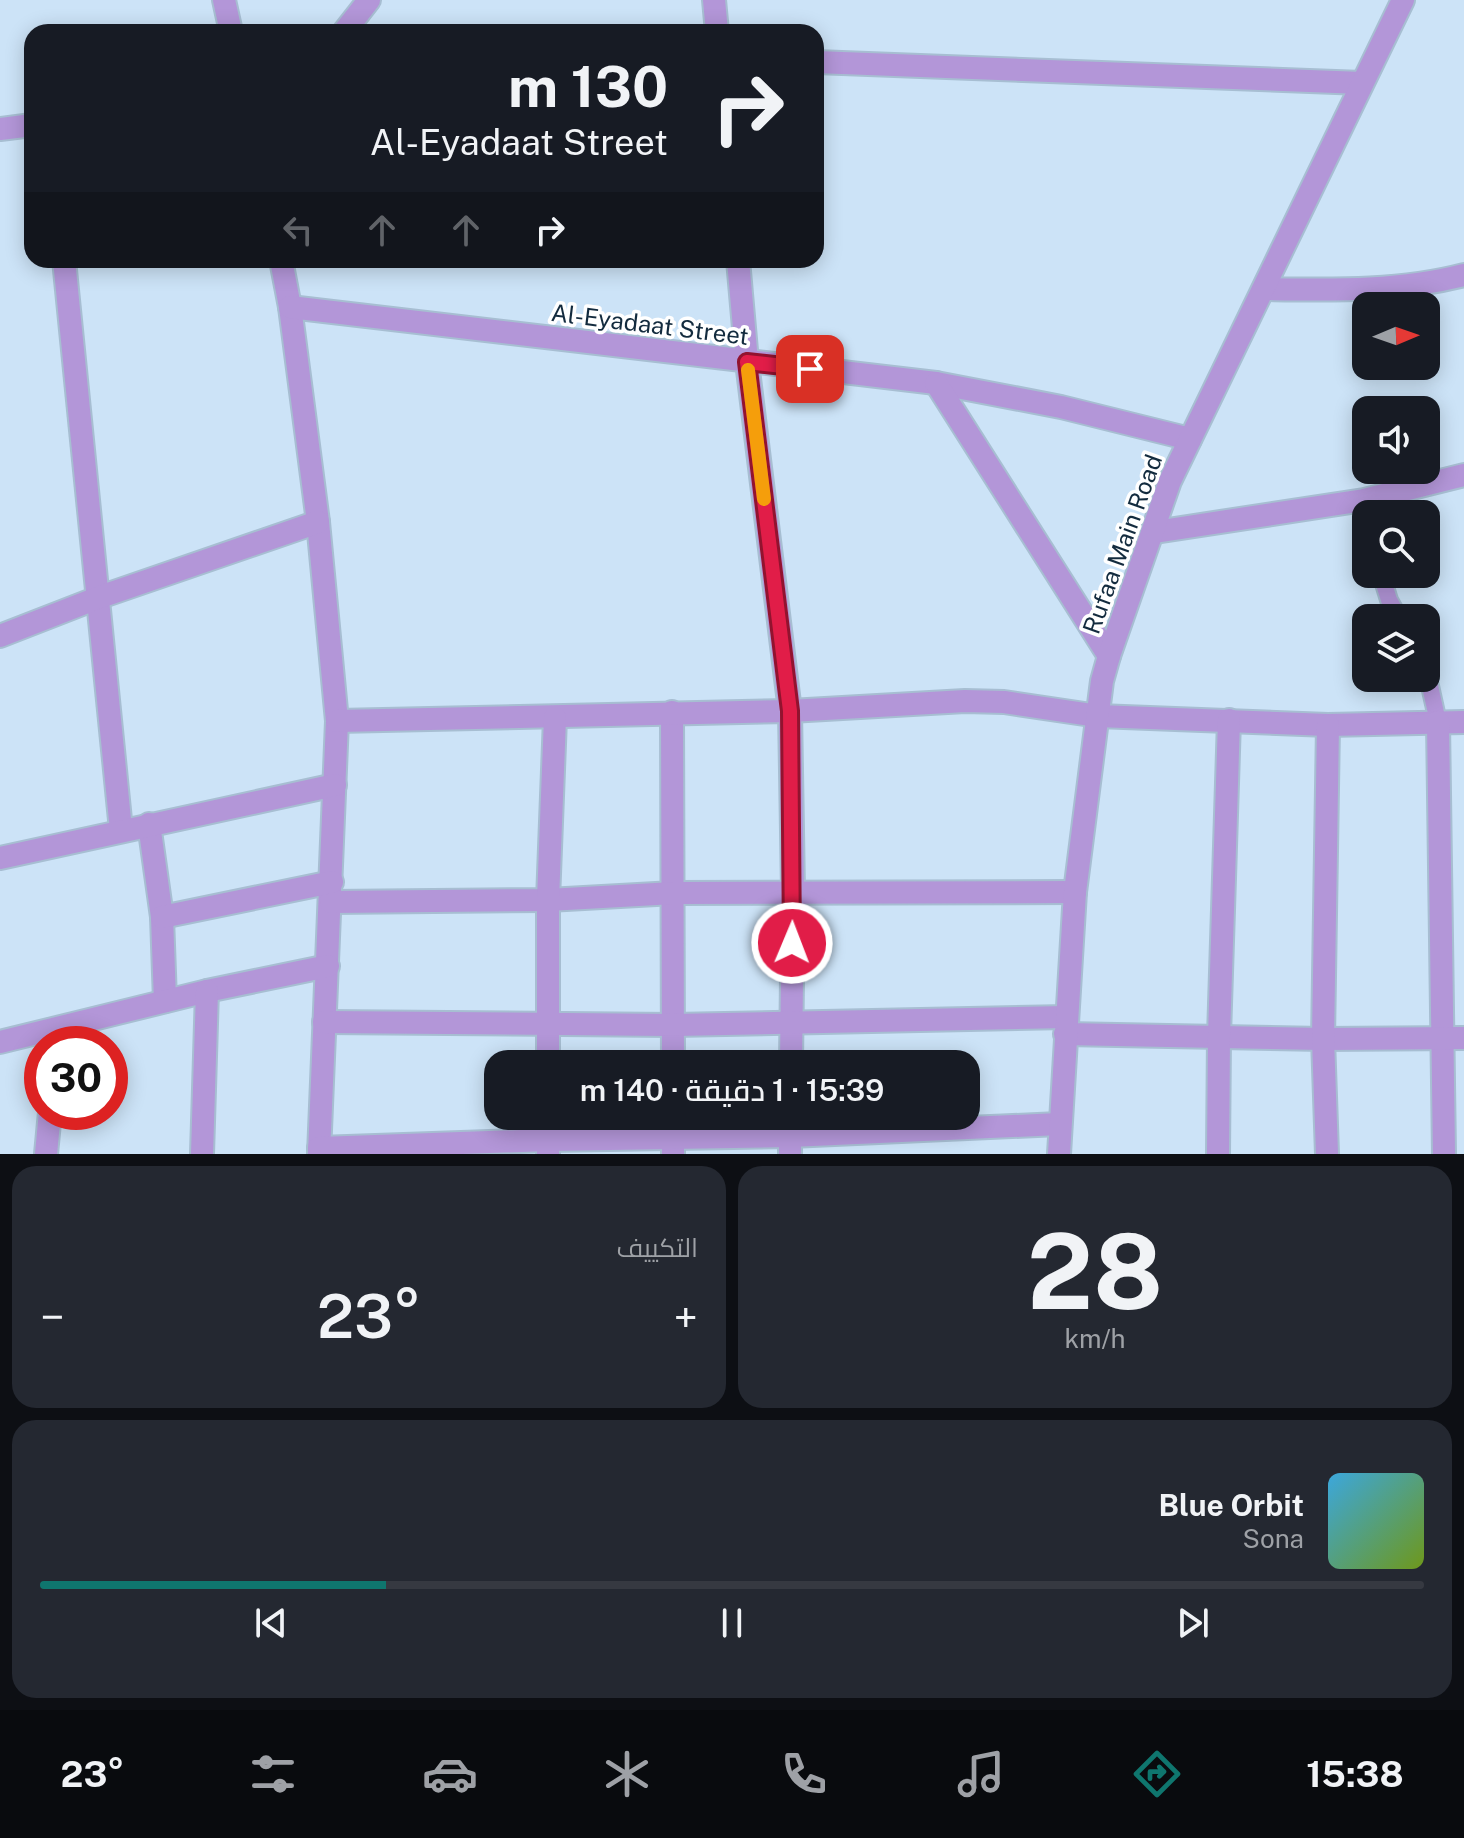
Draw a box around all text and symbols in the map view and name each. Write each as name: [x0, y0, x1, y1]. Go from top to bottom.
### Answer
text: 130 m: [508, 54, 668, 120]
icon: right: [696, 56, 800, 160]
text: Al-Eyadaat Street: [370, 121, 668, 163]
icon: left: [276, 208, 320, 252]
icon: ahead: [360, 208, 404, 252]
icon: ahead: [444, 208, 488, 252]
icon: right: [528, 208, 572, 252]
north arrow: [1352, 292, 1440, 380]
map controls: [1352, 292, 1440, 692]
street label: Al-Eyadaat Street: [550, 298, 750, 350]
pin: [776, 335, 844, 403]
icon: arrive: [788, 347, 832, 391]
button: sound: [1352, 396, 1440, 484]
street label: Rufaa Main Road: [1077, 450, 1167, 638]
button: search: [1352, 500, 1440, 588]
button: layers: [1352, 604, 1440, 692]
position arrow: [750, 901, 834, 985]
speed limit sign: 30: [24, 1026, 128, 1130]
text: 15:39 · 1 دقيقة · 140 m: [580, 1072, 884, 1108]
text: 28: [1027, 1210, 1163, 1332]
text: التكييف: [616, 1232, 698, 1263]
text: 23°: [317, 1281, 421, 1352]
text: −: [40, 1291, 64, 1343]
text: +: [674, 1291, 698, 1343]
text: km/h: [1064, 1323, 1126, 1354]
text: Blue Orbit: [1158, 1487, 1304, 1523]
text: Sona: [1243, 1523, 1304, 1554]
icon: previous: [249, 1601, 293, 1645]
icon: pause: [710, 1601, 754, 1645]
icon: next: [1171, 1601, 1215, 1645]
icon: filters: [245, 1746, 301, 1802]
icon: car: [422, 1746, 478, 1802]
icon: climate: [599, 1746, 655, 1802]
icon: phone: [776, 1746, 832, 1802]
icon: music: [953, 1746, 1009, 1802]
icon: directions: [1129, 1746, 1185, 1802]
text: 23°: [61, 1753, 124, 1795]
text: 15:38: [1306, 1753, 1404, 1795]

